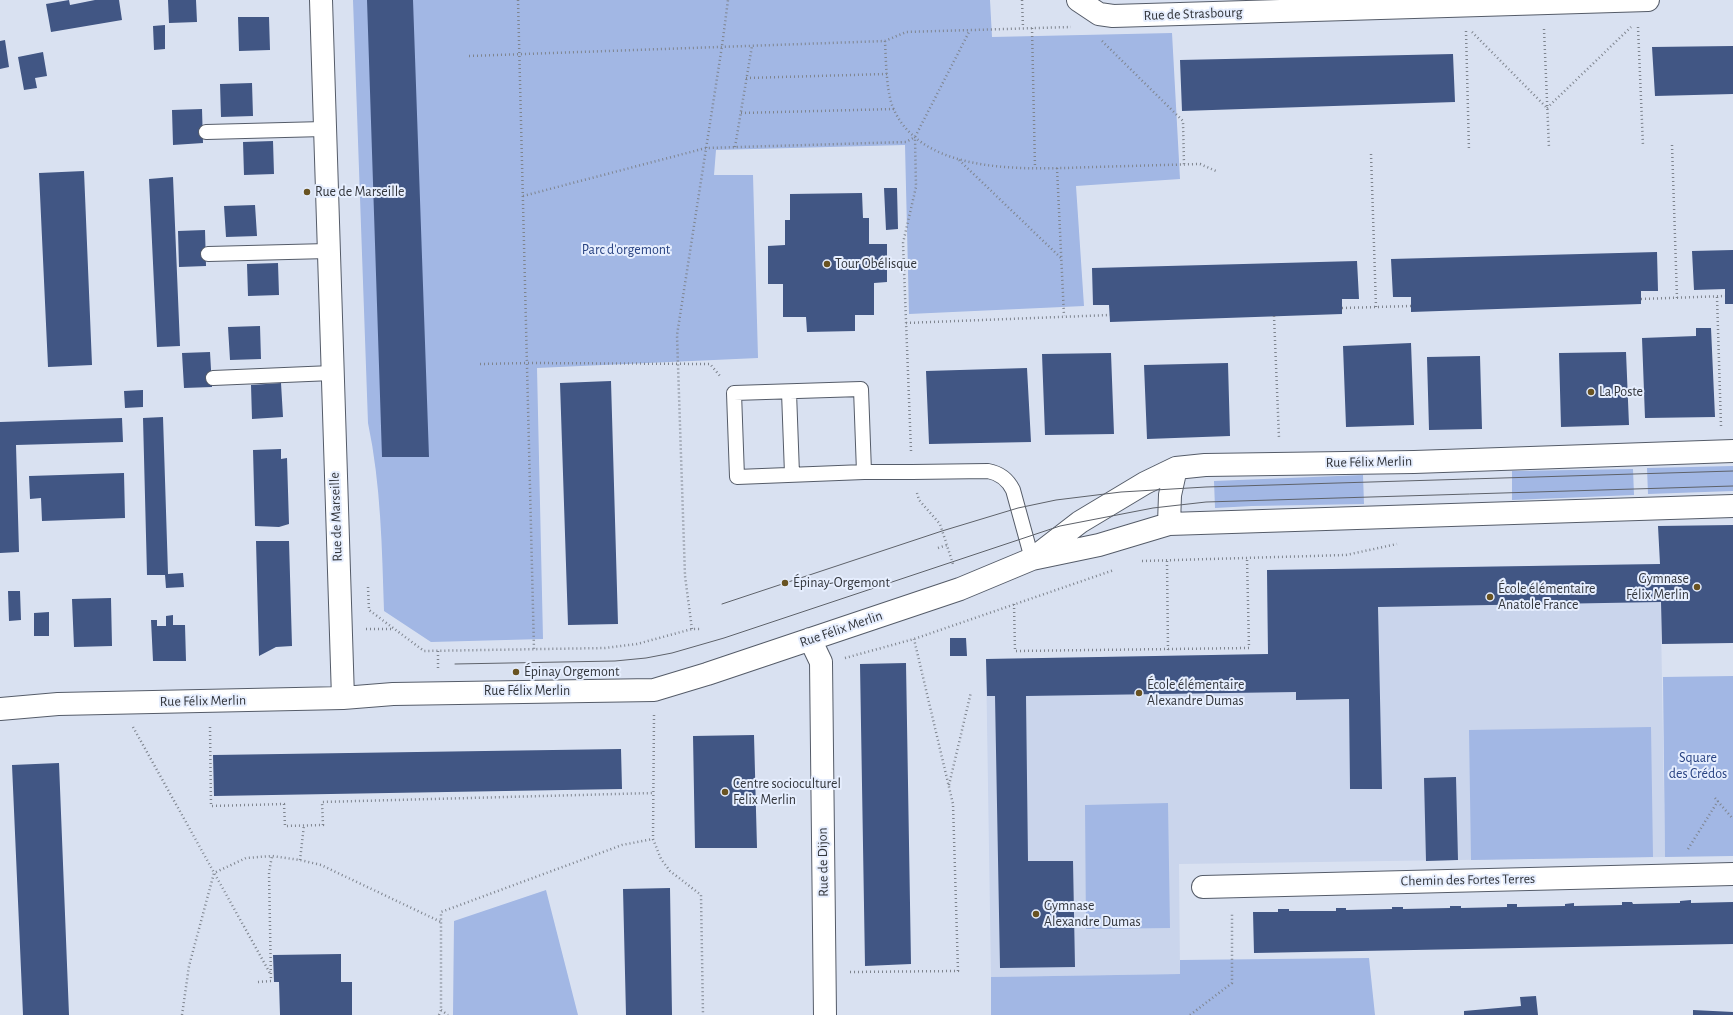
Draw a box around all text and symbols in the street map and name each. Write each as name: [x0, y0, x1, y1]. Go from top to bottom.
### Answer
street label: Rue de Strasbourg: [1143, 4, 1243, 24]
place label: Rue de Marseille: [315, 184, 405, 200]
marker: Rue de Marseille: [302, 187, 312, 197]
park label: Parc d'orgemont: [582, 242, 670, 258]
place label: Tour Obélisque: [835, 256, 917, 272]
marker: Tour Obélisque: [822, 259, 832, 269]
place label: La Poste: [1599, 384, 1643, 400]
marker: La Poste: [1586, 387, 1596, 397]
street label: Rue Félix Merlin: [1326, 453, 1412, 471]
street label: Rue de Marseille: [326, 472, 346, 562]
place label: Gymnase Félix Merlin: [1626, 571, 1689, 604]
place label: Épinay-Orgemont: [793, 575, 890, 591]
marker: Épinay-Orgemont: [780, 578, 790, 588]
place label: École élémentaire Anatole France: [1498, 581, 1595, 614]
marker: Gymnase Félix Merlin: [1692, 582, 1702, 592]
marker: École élémentaire Anatole France: [1485, 592, 1495, 602]
street label: Rue Félix Merlin: [797, 607, 885, 651]
place label: Épinay Orgemont: [524, 664, 619, 680]
marker: Épinay Orgemont: [511, 667, 521, 677]
place label: École élémentaire Alexandre Dumas: [1147, 677, 1244, 710]
street label: Rue Félix Merlin: [484, 683, 570, 699]
marker: École élémentaire Alexandre Dumas: [1134, 688, 1144, 698]
street label: Rue Félix Merlin: [160, 692, 246, 710]
park label: Square des Crédos: [1669, 750, 1727, 782]
place label: Centre socioculturel Felix Merlin: [733, 776, 841, 808]
marker: Centre socioculturel Felix Merlin: [720, 787, 730, 797]
street label: Rue de Dijon: [814, 827, 832, 897]
street label: Chemin des Fortes Terres: [1401, 870, 1535, 890]
place label: Gymnase Alexandre Dumas: [1044, 898, 1141, 930]
marker: Gymnase Alexandre Dumas: [1031, 909, 1041, 919]

